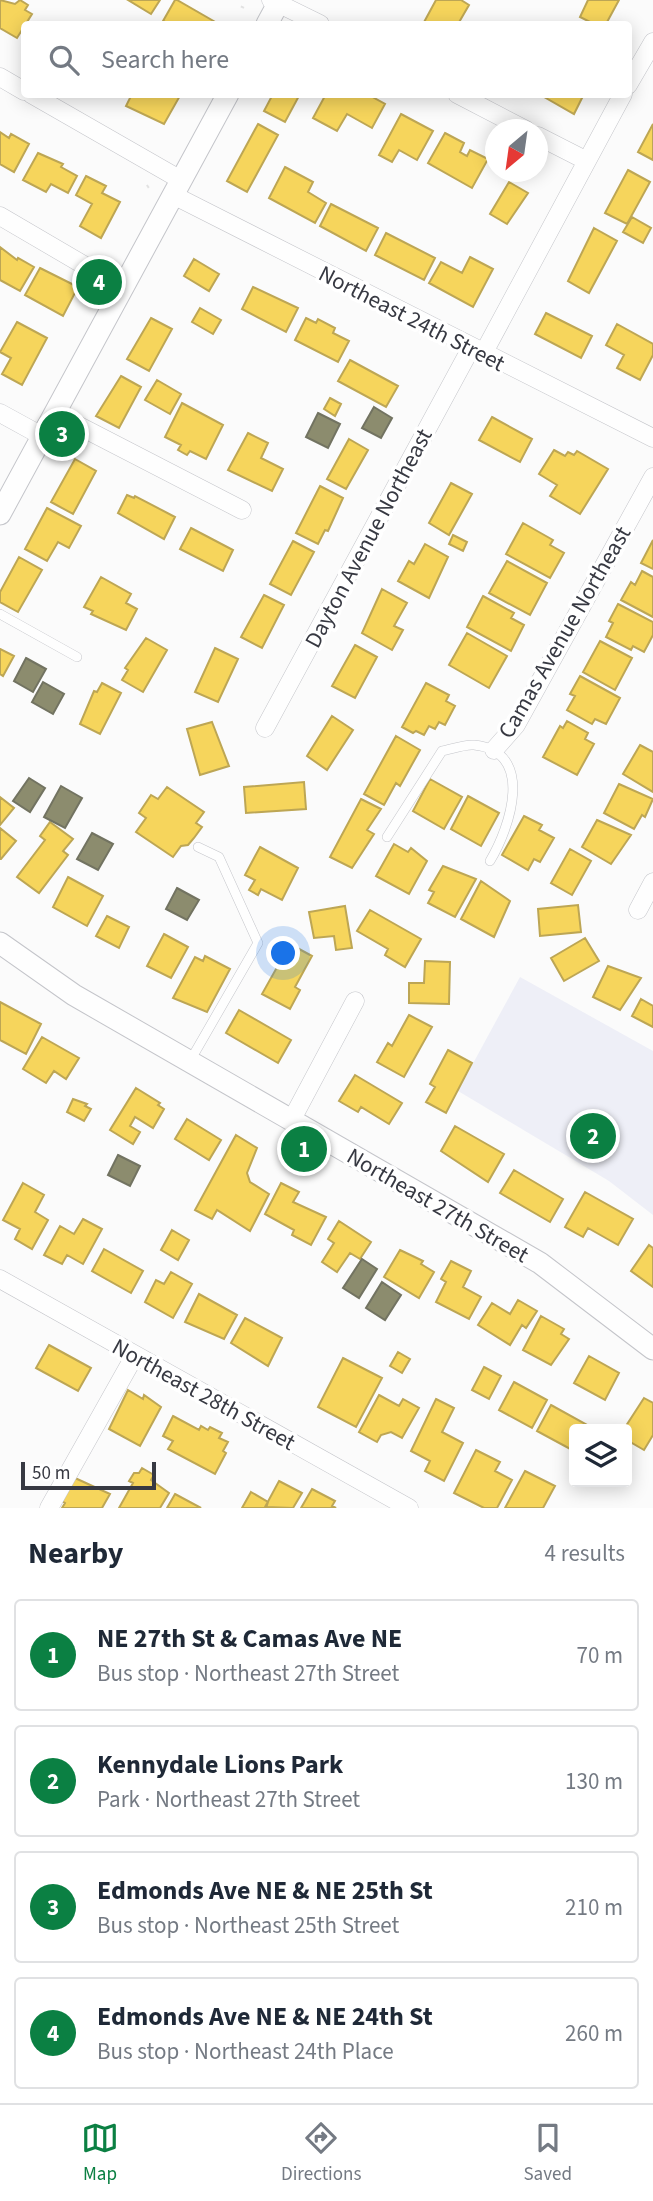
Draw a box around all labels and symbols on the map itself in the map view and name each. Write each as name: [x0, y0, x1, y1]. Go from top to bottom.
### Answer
north arrow: [485, 119, 548, 182]
pin: 4: [76, 256, 122, 308]
street label: Northeast 24th Street: [313, 257, 511, 380]
pin: 3: [39, 408, 85, 460]
street label: Dayton Avenue Northeast: [297, 422, 440, 654]
street label: Camas Avenue Northeast: [490, 520, 639, 745]
your location: [266, 936, 300, 970]
pin: 2: [570, 1110, 616, 1162]
pin: 1: [281, 1123, 327, 1175]
street label: Northeast 27th Street: [341, 1140, 535, 1271]
street label: Northeast 28th Street: [106, 1330, 302, 1459]
scale bar: [21, 1459, 156, 1491]

